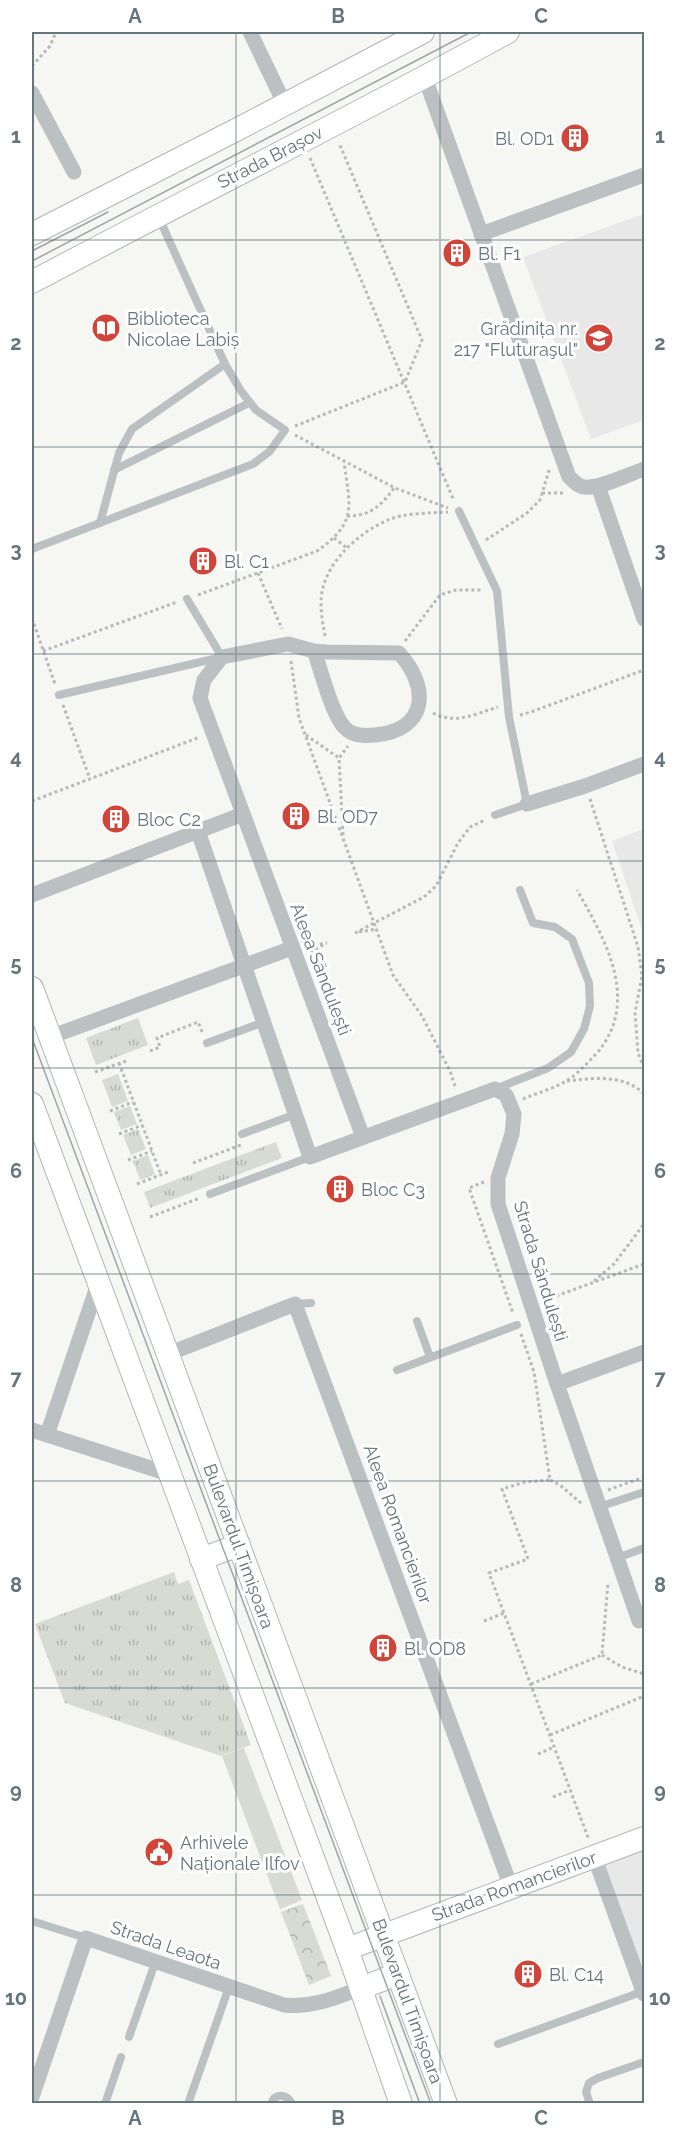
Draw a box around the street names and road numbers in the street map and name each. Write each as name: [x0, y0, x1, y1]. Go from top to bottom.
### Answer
street label: Strada Brașov: [214, 121, 326, 193]
street label: Aleea Săndulești: [286, 900, 356, 1038]
street label: Strada Săndulești: [510, 1198, 572, 1344]
street label: Aleea Romancierilor: [359, 1441, 437, 1607]
street label: Bulevardul Timișoara: [199, 1461, 279, 1631]
street label: Strada Romancierilor: [429, 1846, 600, 1926]
street label: Strada Leaota: [108, 1916, 224, 1974]
street label: Bulevardul Timișoara: [368, 1916, 448, 2086]

